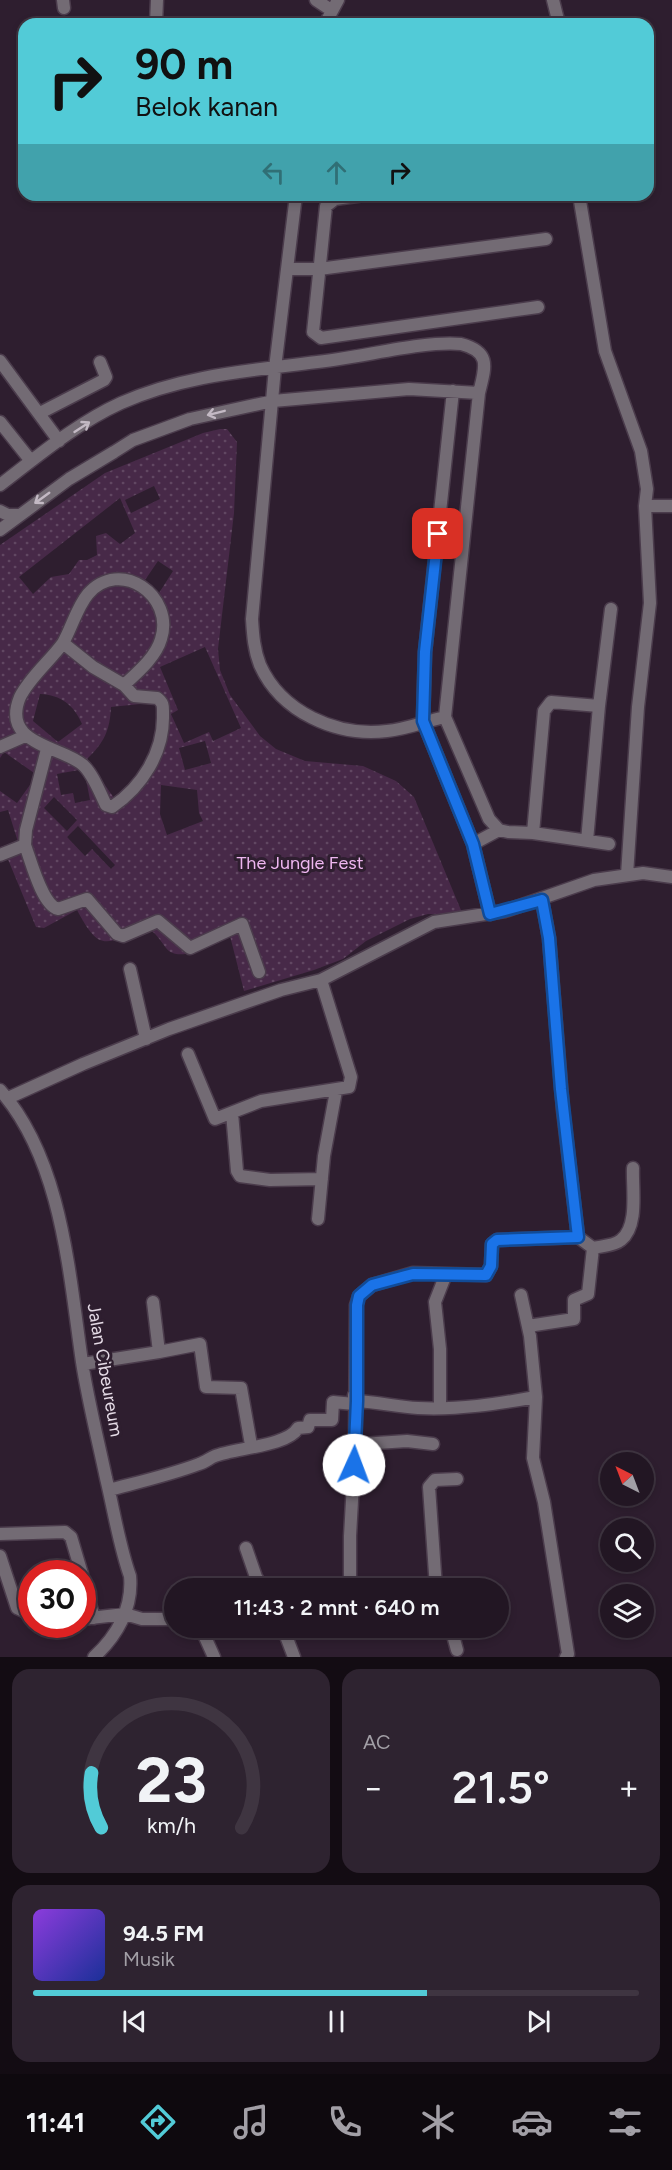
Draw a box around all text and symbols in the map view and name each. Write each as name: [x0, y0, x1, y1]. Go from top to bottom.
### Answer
text: 90 m: [135, 39, 233, 90]
icon: right: [36, 42, 114, 120]
text: Belok kanan: [135, 90, 278, 123]
icon: left: [257, 156, 290, 189]
icon: ahead: [320, 156, 353, 189]
icon: right: [383, 156, 416, 189]
one-way arrow: [206, 407, 225, 419]
one-way arrow: [73, 420, 90, 432]
one-way arrow: [35, 492, 51, 504]
pin: [412, 508, 463, 559]
icon: arrive: [421, 517, 454, 550]
park label: The Jungle Fest: [236, 852, 364, 874]
street label: Jalan Cibeureum: [82, 1302, 128, 1438]
position arrow: [322, 1433, 386, 1497]
north arrow: [600, 1452, 654, 1506]
map controls: [600, 1452, 654, 1638]
button: search: [600, 1518, 654, 1572]
speed limit sign: 30: [18, 1560, 96, 1638]
button: layers: [600, 1584, 654, 1638]
text: 11:43 · 2 mnt · 640 m: [233, 1594, 440, 1621]
text: AC: [363, 1730, 391, 1754]
text: 23: [136, 1743, 206, 1818]
text: 21.5°: [452, 1760, 550, 1814]
text: −: [363, 1768, 384, 1807]
text: +: [618, 1768, 639, 1807]
text: km/h: [147, 1813, 195, 1838]
text: 94.5 FM: [123, 1920, 204, 1947]
text: Musik: [123, 1947, 175, 1971]
icon: previous: [118, 2005, 151, 2038]
icon: pause: [320, 2005, 353, 2038]
icon: next: [522, 2005, 555, 2038]
icon: directions: [137, 2101, 179, 2143]
icon: music: [230, 2101, 272, 2143]
icon: phone: [324, 2101, 366, 2143]
icon: climate: [417, 2101, 459, 2143]
icon: car: [511, 2101, 553, 2143]
icon: filters: [604, 2101, 646, 2143]
text: 11:41: [26, 2106, 85, 2139]

